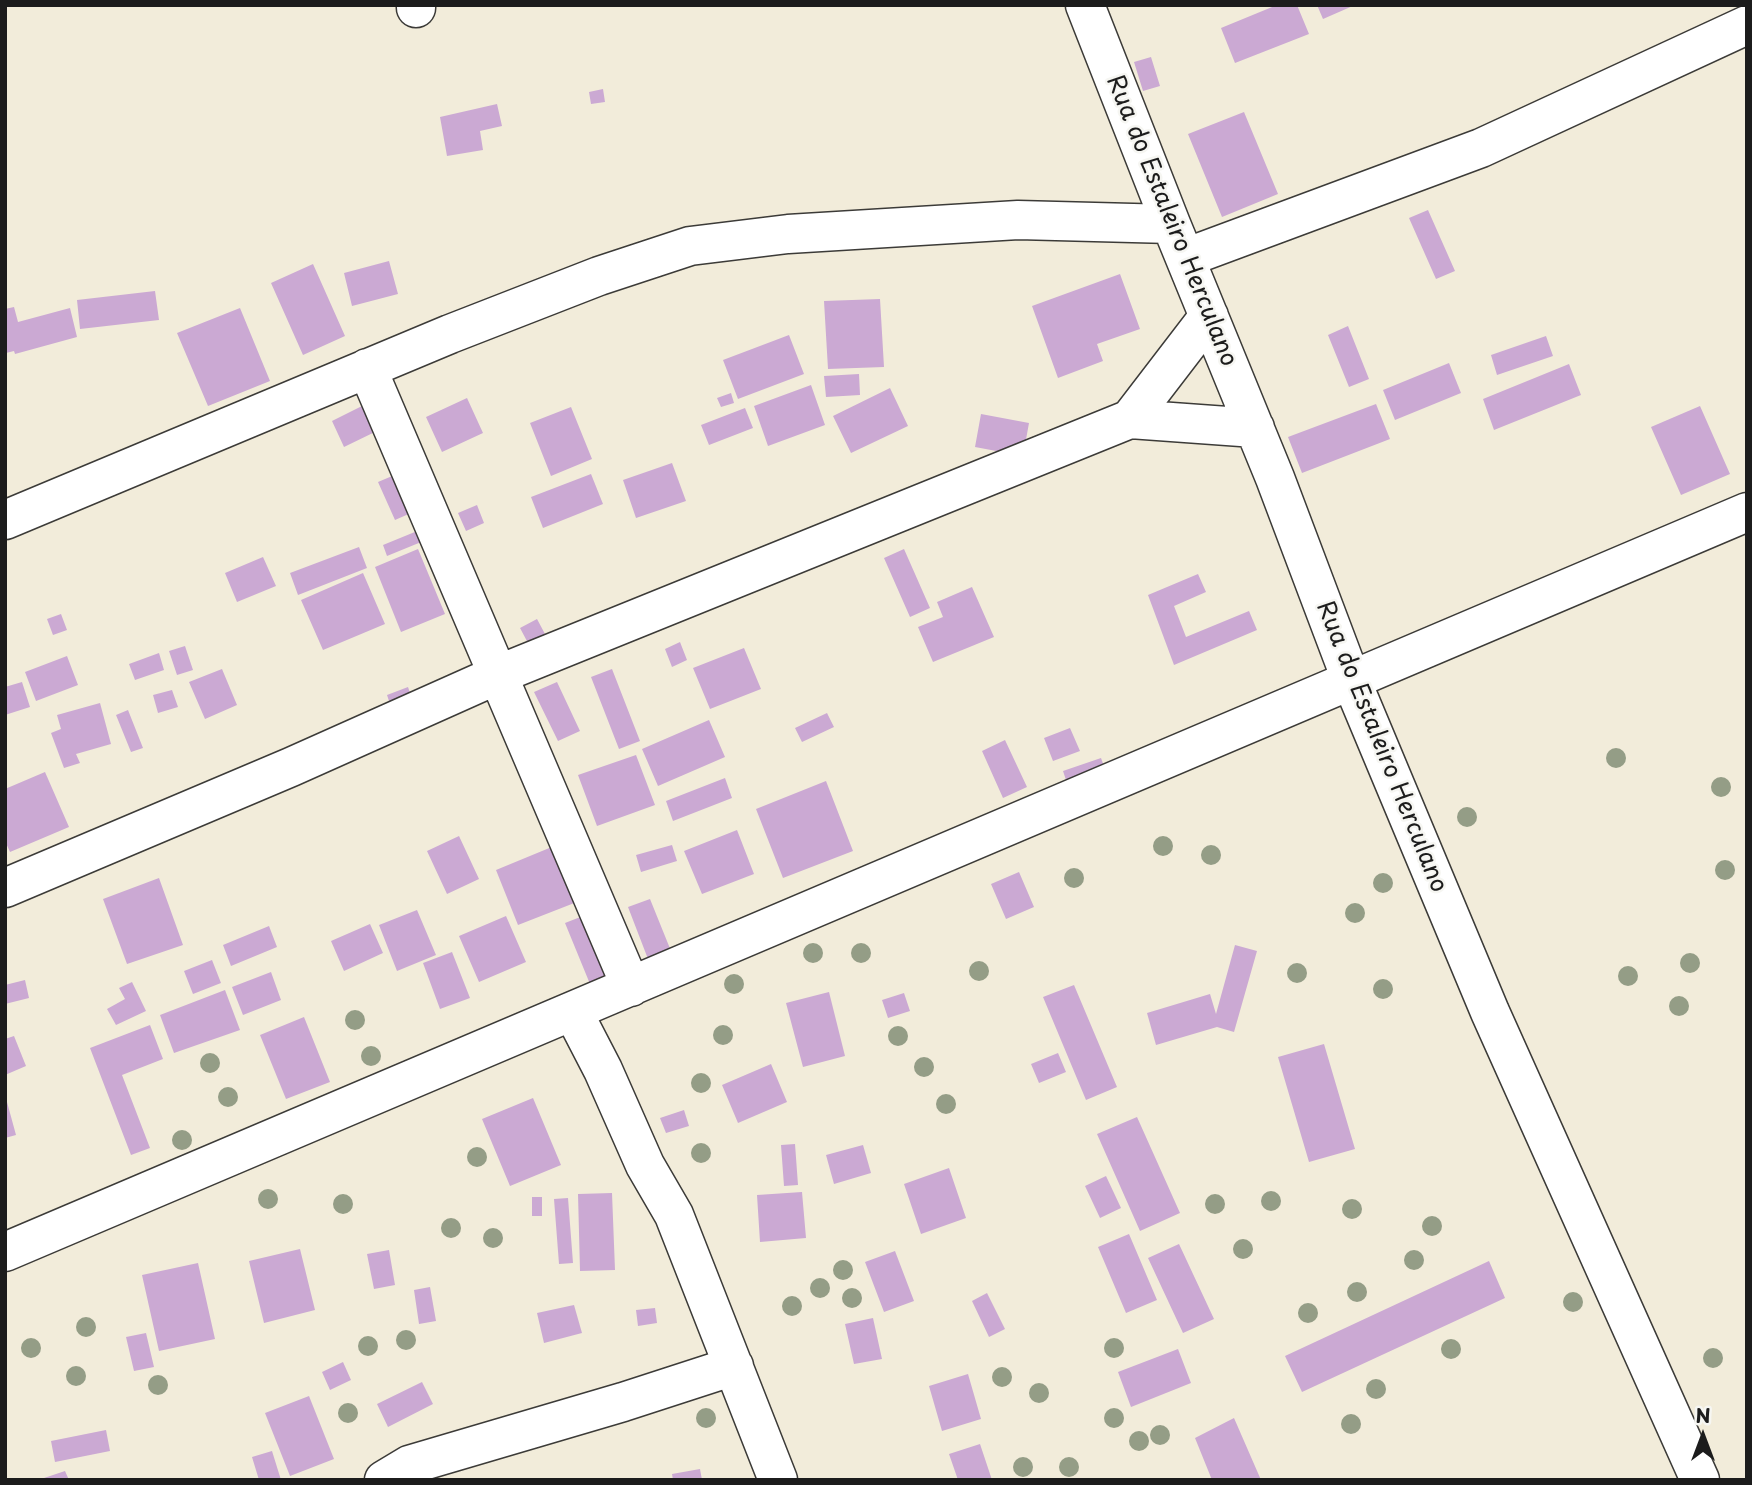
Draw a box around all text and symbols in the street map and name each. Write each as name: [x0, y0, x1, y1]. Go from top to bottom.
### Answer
street label: Rua do Estaleiro Herculano: [1099, 71, 1243, 371]
street label: Rua do Estaleiro Herculano: [1309, 597, 1453, 897]
north arrow: [1668, 1401, 1738, 1471]
text: N: [1695, 1401, 1711, 1429]

